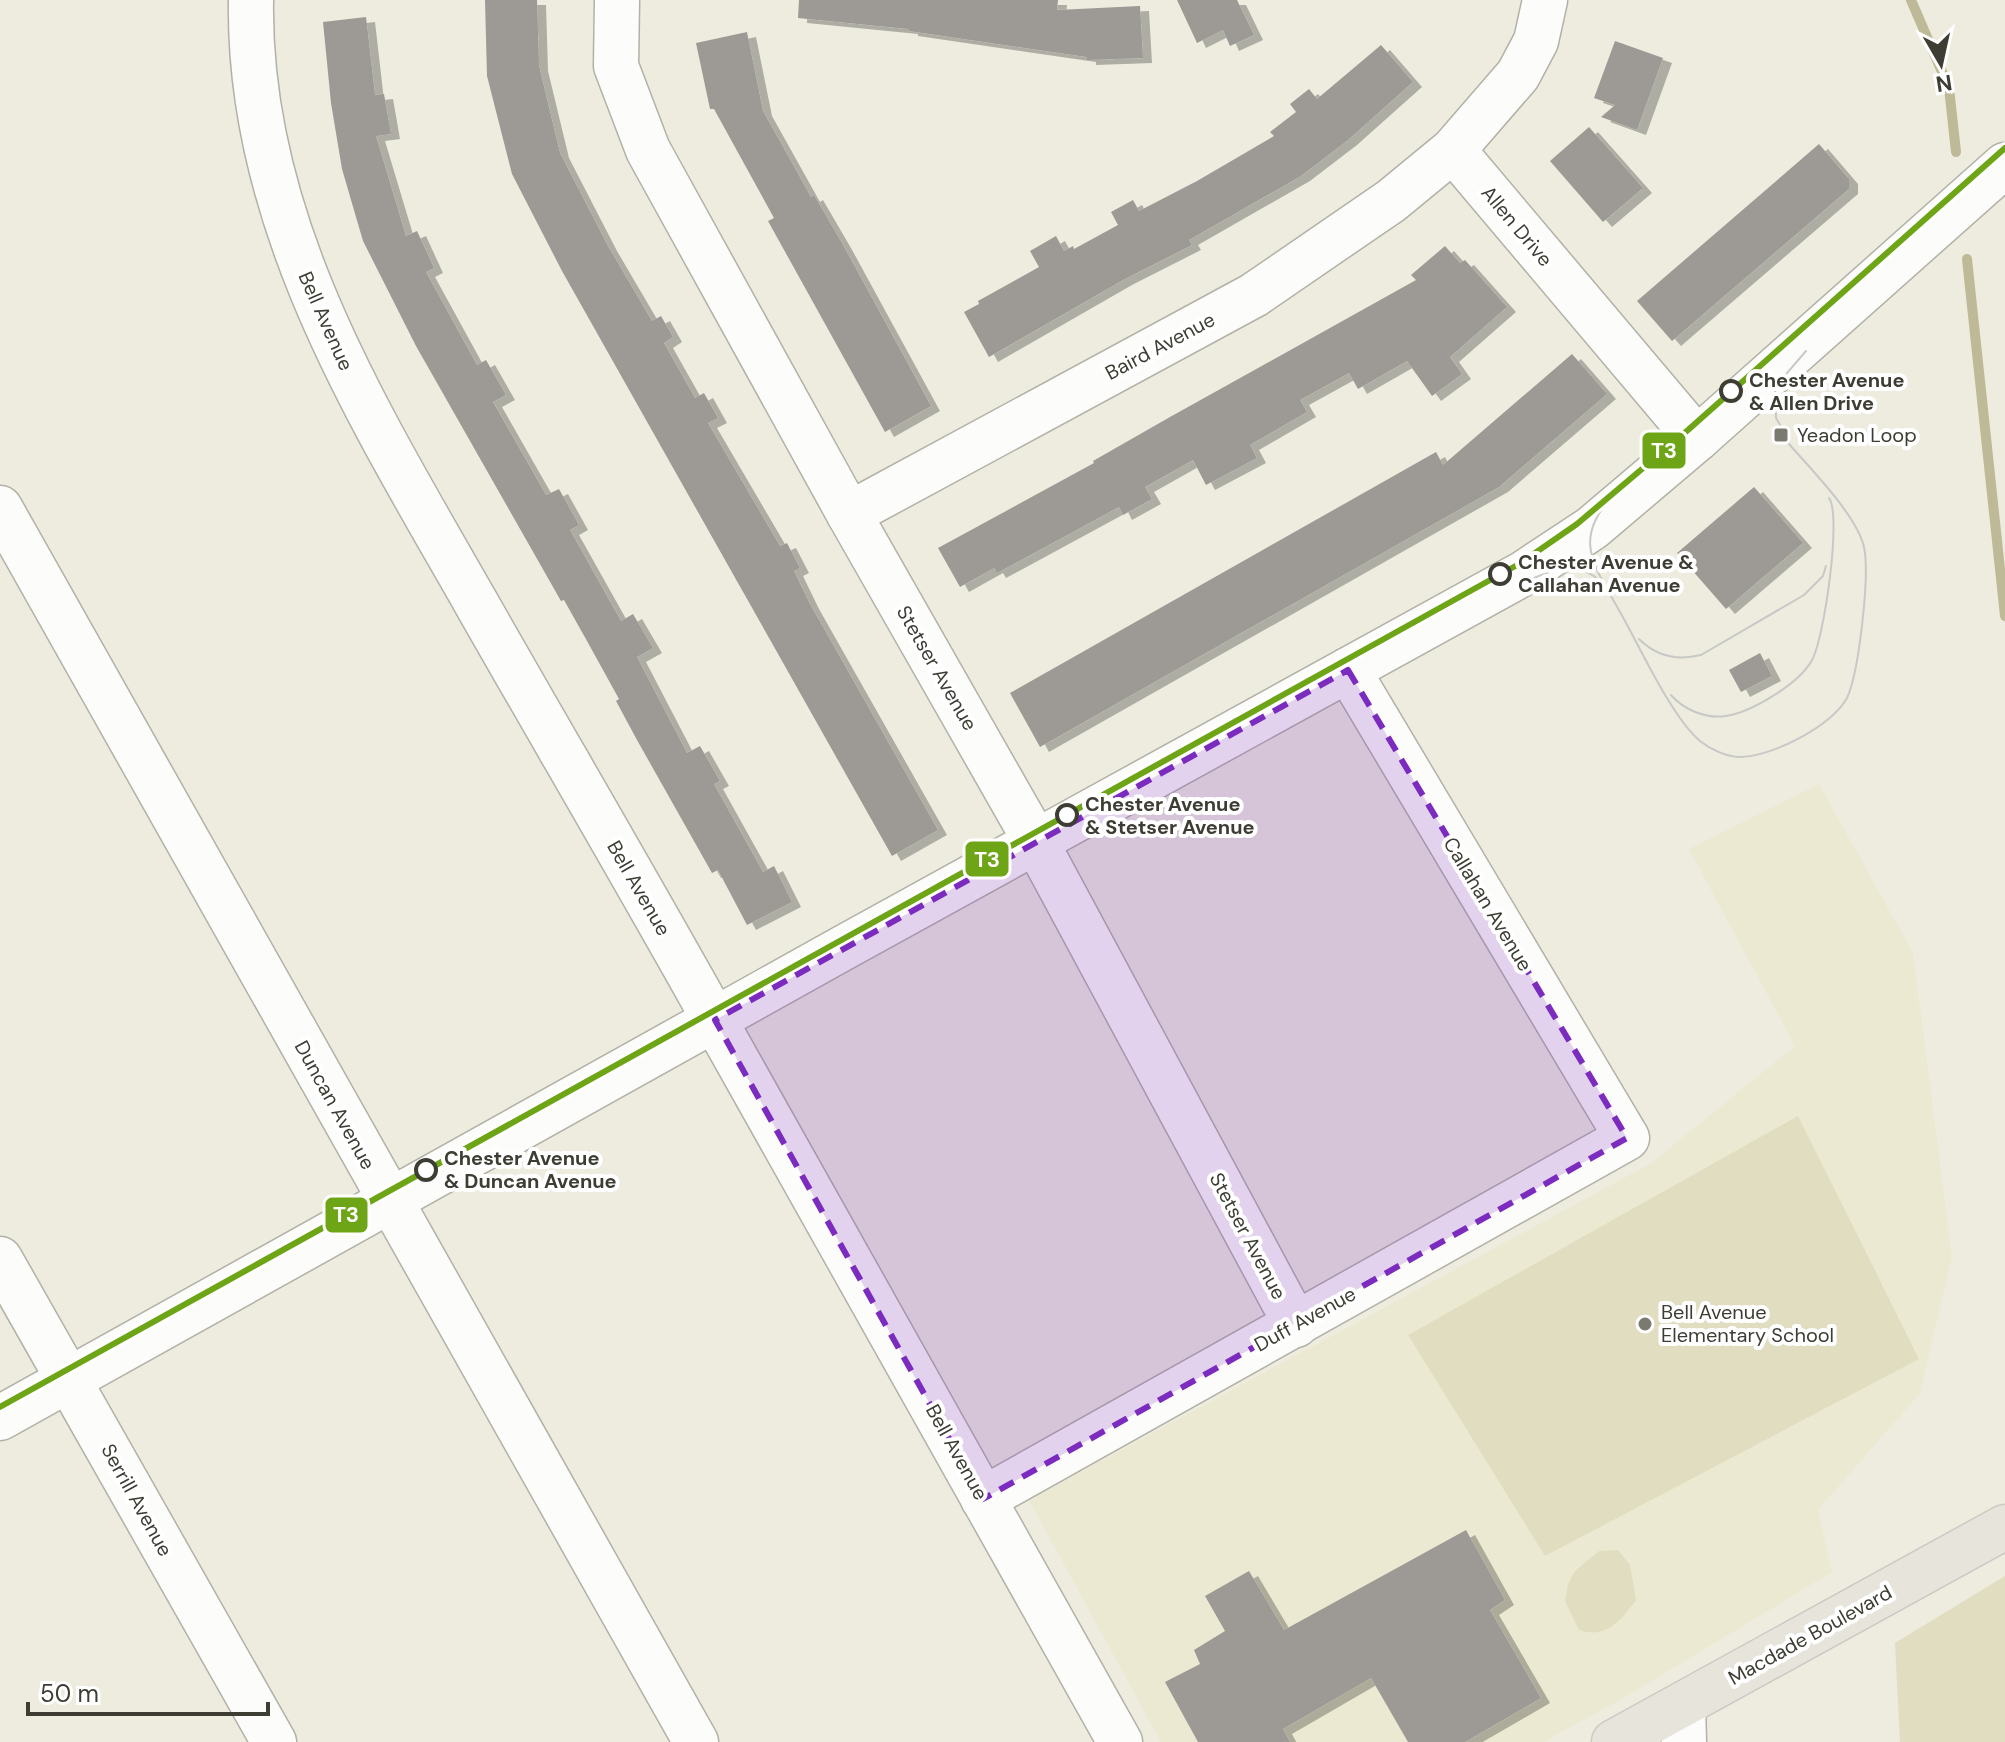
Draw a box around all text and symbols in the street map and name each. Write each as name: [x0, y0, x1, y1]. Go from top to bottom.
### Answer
north arrow: [1901, 24, 1981, 104]
text: N: [1934, 68, 1954, 99]
street label: Allen Drive: [1476, 180, 1558, 272]
street label: Bell Avenue: [293, 267, 359, 375]
street label: Baird Avenue: [1101, 306, 1219, 386]
place label: Chester Avenue & Allen Drive: [1749, 367, 1904, 416]
marker: Chester Avenue & Allen Drive: [1720, 380, 1742, 402]
place label: Yeadon Loop: [1797, 422, 1917, 448]
marker: Yeadon Loop: [1772, 426, 1790, 444]
line badge: T3: [1641, 431, 1687, 470]
text: T3: [1651, 436, 1677, 465]
place label: Chester Avenue & Callahan Avenue: [1518, 549, 1694, 598]
marker: Chester Avenue & Callahan Avenue: [1489, 563, 1511, 585]
street label: Stetser Avenue: [891, 601, 983, 735]
place label: Chester Avenue & Stetser Avenue: [1085, 791, 1255, 840]
marker: Chester Avenue & Stetser Avenue: [1056, 804, 1078, 826]
street label: Callahan Avenue: [1438, 832, 1538, 976]
street label: Bell Avenue: [601, 836, 677, 940]
line badge: T3: [964, 840, 1010, 878]
text: T3: [974, 845, 1000, 874]
street label: Duncan Avenue: [289, 1036, 381, 1174]
place label: Chester Avenue & Duncan Avenue: [444, 1145, 617, 1194]
marker: Chester Avenue & Duncan Avenue: [415, 1159, 437, 1181]
street label: Stetser Avenue: [1204, 1168, 1292, 1304]
line badge: T3: [324, 1196, 369, 1234]
text: T3: [333, 1200, 359, 1229]
street label: Duff Avenue: [1250, 1280, 1360, 1358]
place label: Bell Avenue Elementary School: [1661, 1299, 1834, 1348]
marker: Bell Avenue Elementary School: [1636, 1315, 1654, 1333]
street label: Bell Avenue: [920, 1400, 994, 1504]
street label: Serrill Avenue: [95, 1439, 179, 1561]
street label: Macdade Boulevard: [1724, 1579, 1896, 1691]
scale bar: [28, 1666, 268, 1716]
text: 50 m: [40, 1678, 99, 1709]

